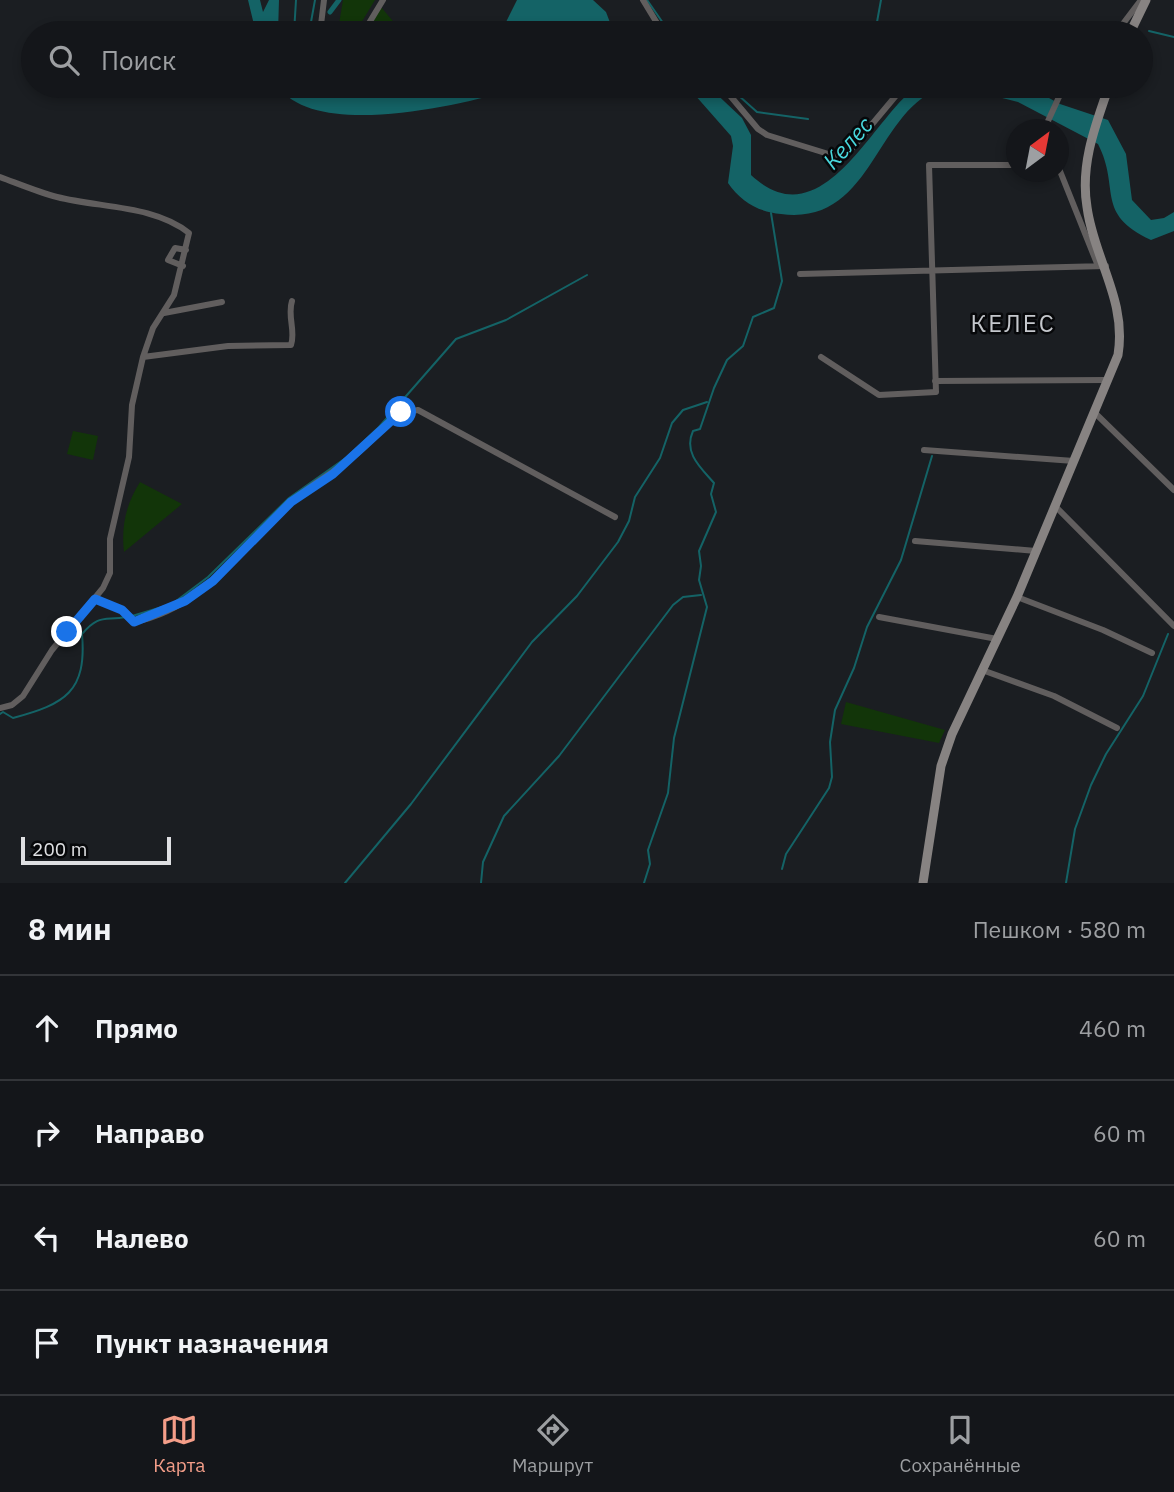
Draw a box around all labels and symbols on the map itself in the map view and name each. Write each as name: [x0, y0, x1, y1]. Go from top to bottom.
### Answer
water label: Келес: [816, 110, 879, 175]
north arrow: [1006, 119, 1069, 182]
district label: КЕЛЕС: [970, 307, 1056, 339]
route start: [385, 396, 416, 427]
route end: [51, 616, 82, 647]
scale bar: [21, 834, 172, 866]

